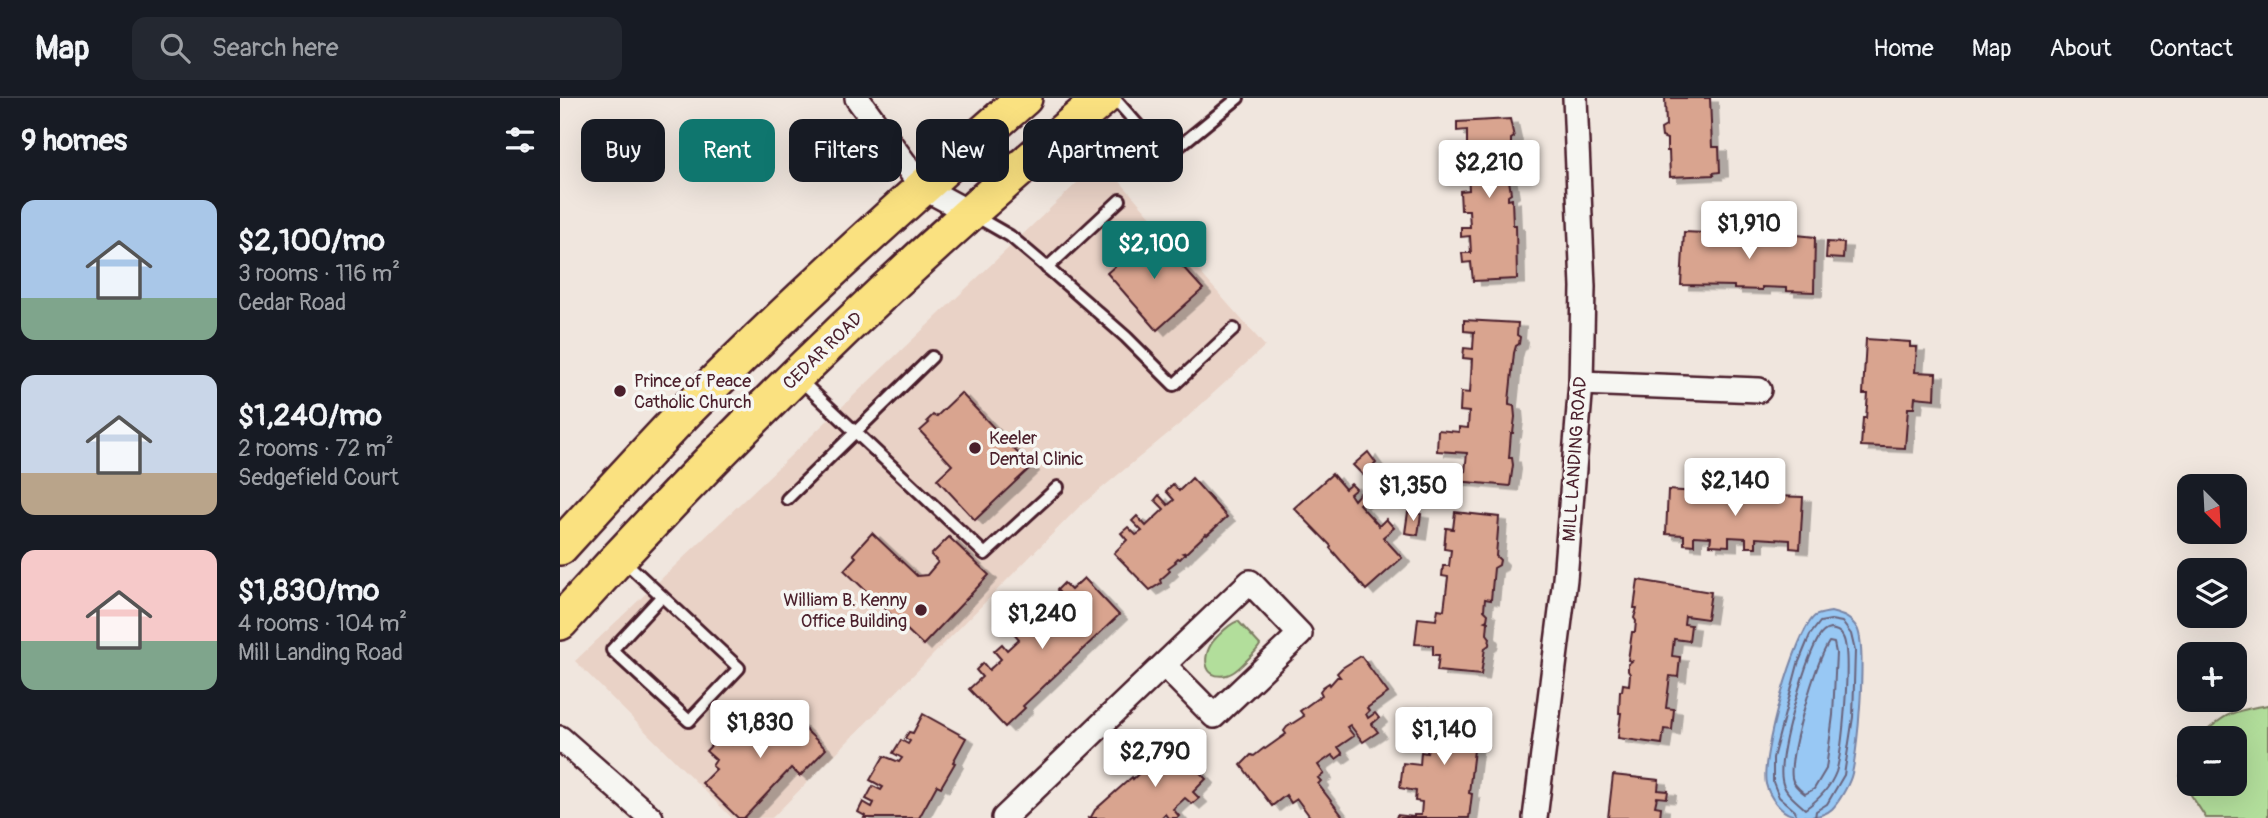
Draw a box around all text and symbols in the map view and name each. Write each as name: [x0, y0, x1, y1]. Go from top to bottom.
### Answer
search box: [132, 17, 622, 80]
text: Map: [35, 28, 90, 69]
icon: search: [156, 29, 194, 67]
text: Search here: [212, 32, 339, 64]
text: Home: [1873, 34, 1934, 63]
text: Map: [1972, 34, 2012, 63]
text: About: [2050, 34, 2112, 63]
text: Contact: [2150, 34, 2233, 63]
chip: Buy: [581, 119, 665, 182]
chip: Rent: [679, 119, 775, 182]
chip: Filters: [789, 119, 902, 182]
chip: New: [916, 119, 1009, 182]
chip: Apartment: [1023, 119, 1183, 182]
icon: filters: [501, 121, 539, 159]
text: 9 homes: [21, 122, 127, 159]
pin: $2,210: [1432, 140, 1546, 200]
text: $2,210: [1455, 148, 1523, 177]
pin: $1,910: [1692, 202, 1806, 261]
text: $1,910: [1717, 209, 1781, 238]
text: $2,100/mo: [238, 222, 385, 259]
pin: $2,100: [1097, 222, 1211, 281]
icon: home: [77, 228, 161, 312]
text: $2,100: [1118, 229, 1190, 258]
text: 3 rooms · 116 m²: [238, 259, 400, 288]
text: Cedar Road: [238, 288, 346, 317]
street label: CEDAR ROAD: [778, 307, 868, 395]
place label: Prince of Peace Catholic Church: [634, 370, 751, 414]
street label: MILL LANDING ROAD: [1558, 376, 1592, 542]
marker: Prince of Peace Catholic Church: [612, 383, 628, 399]
text: $1,240/mo: [238, 397, 382, 434]
icon: home: [77, 403, 161, 487]
place label: Keeler Dental Clinic: [989, 427, 1084, 471]
text: 2 rooms · 72 m²: [238, 434, 394, 463]
marker: Keeler Dental Clinic: [967, 440, 983, 456]
pin: $2,140: [1678, 458, 1792, 518]
text: Sedgefield Court: [238, 463, 399, 492]
pin: $1,350: [1356, 464, 1470, 523]
text: $2,140: [1700, 466, 1770, 495]
text: $1,350: [1379, 471, 1447, 500]
north arrow: [2177, 474, 2247, 544]
map controls: [2177, 474, 2247, 796]
button: layers: [2177, 558, 2247, 628]
text: $1,830/mo: [238, 572, 379, 609]
icon: home: [77, 578, 161, 662]
place label: William B. Kenny Office Building: [783, 589, 907, 633]
pin: $1,240: [985, 592, 1099, 651]
text: $1,240: [1007, 599, 1077, 628]
marker: William B. Kenny Office Building: [913, 602, 929, 618]
text: 4 rooms · 104 m²: [238, 609, 407, 638]
text: Mill Landing Road: [238, 638, 403, 667]
button: +: [2177, 642, 2247, 712]
pin: $1,830: [703, 700, 817, 760]
text: $1,830: [726, 708, 794, 737]
pin: $1,140: [1387, 708, 1501, 767]
text: $1,140: [1411, 715, 1477, 744]
button: −: [2177, 726, 2247, 796]
pin: $2,790: [1098, 730, 1212, 789]
text: $2,790: [1120, 737, 1190, 766]

